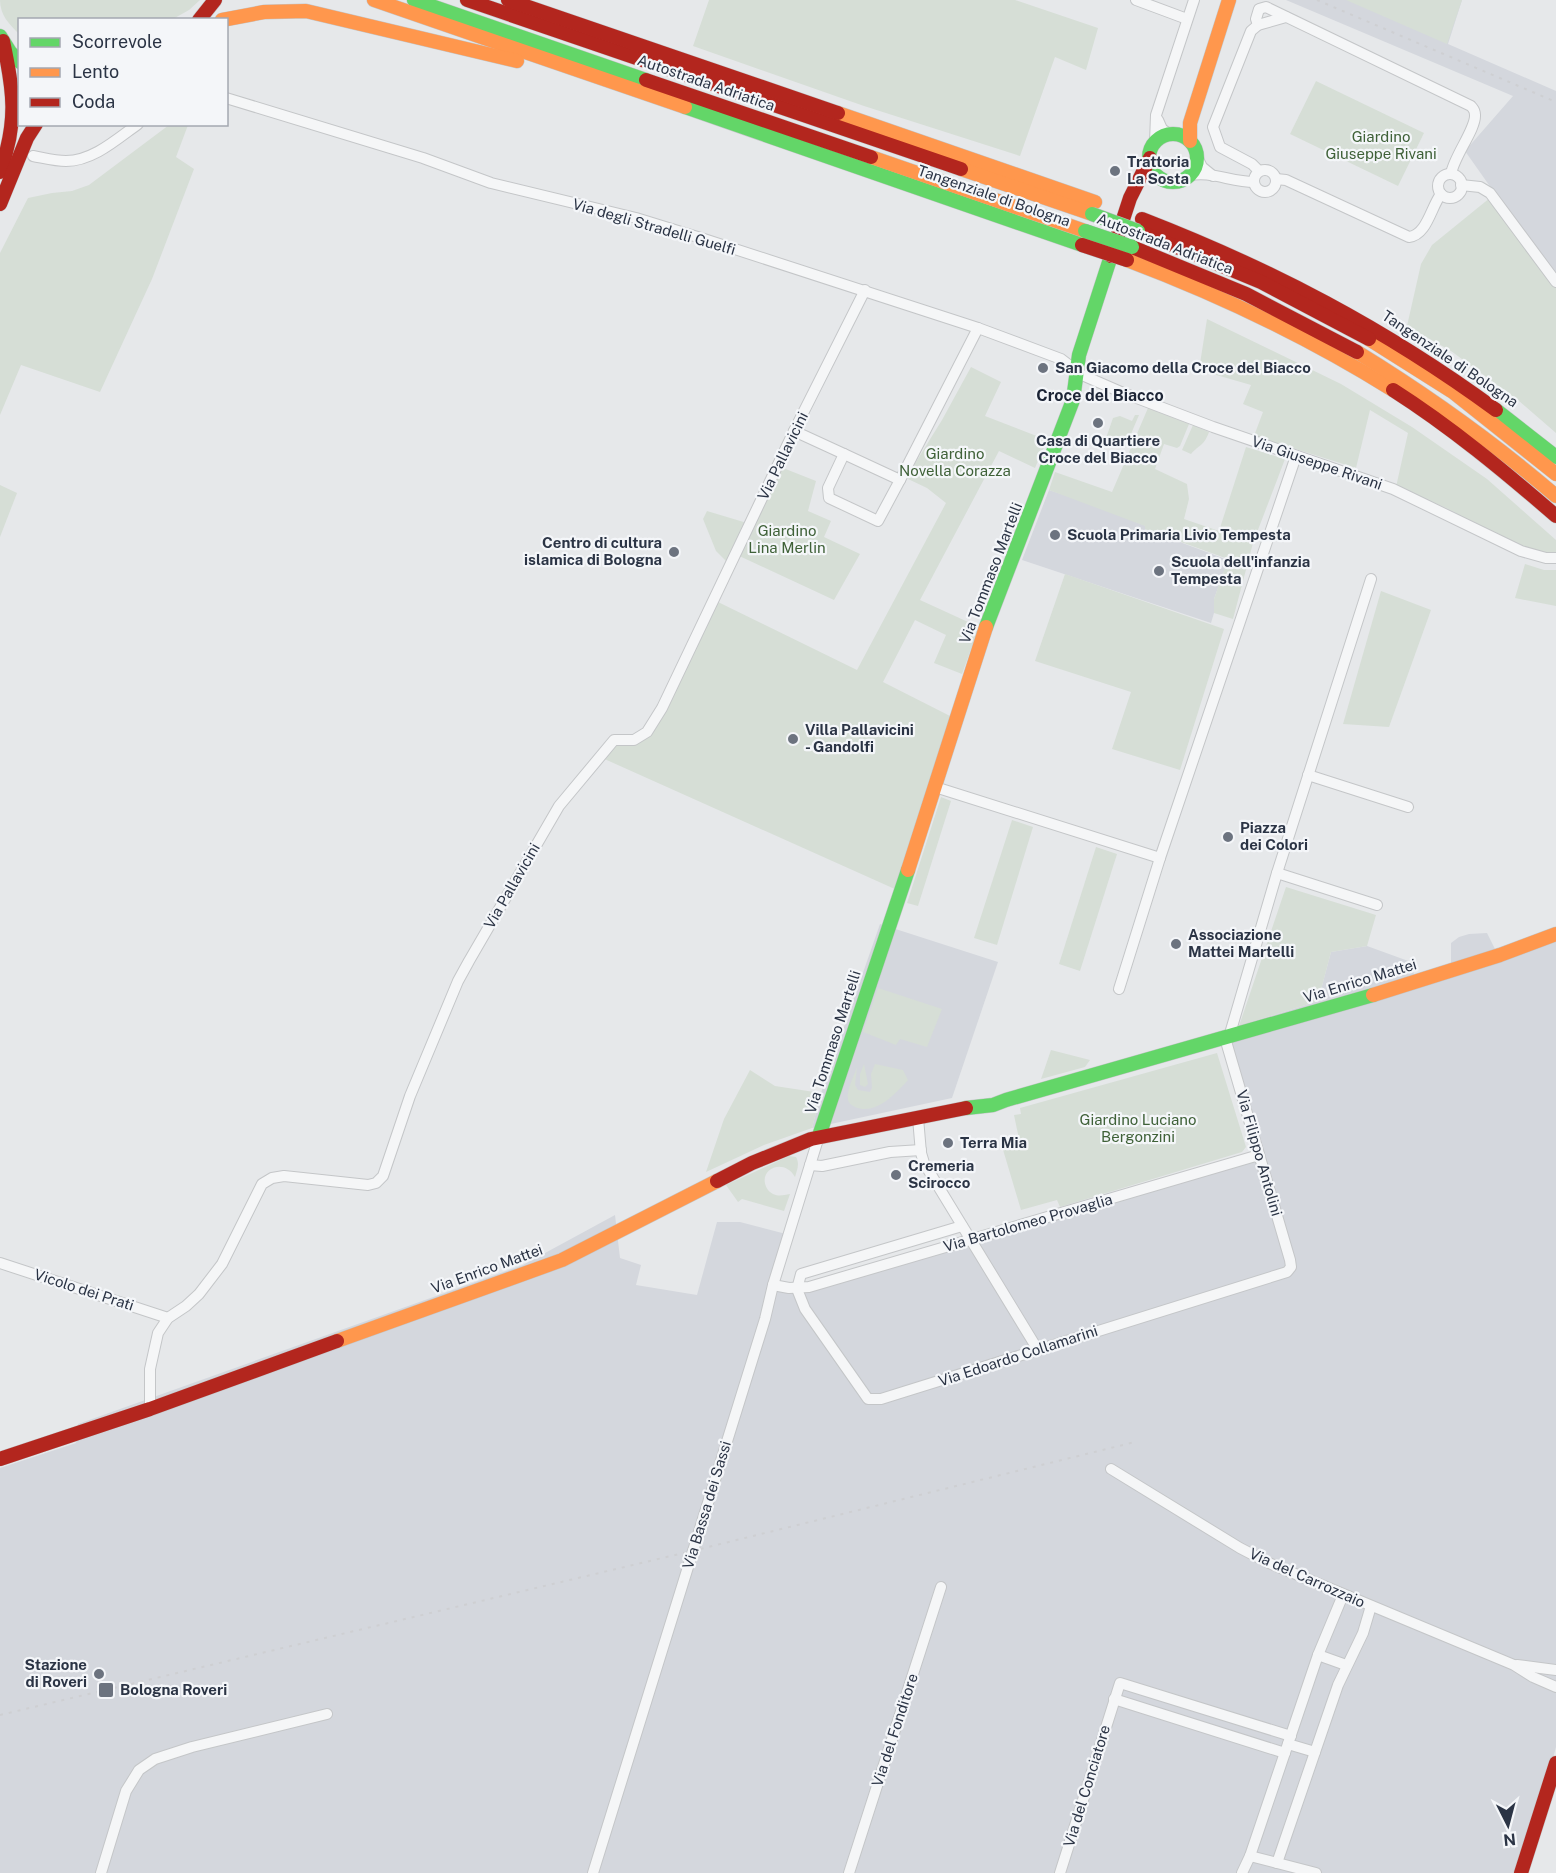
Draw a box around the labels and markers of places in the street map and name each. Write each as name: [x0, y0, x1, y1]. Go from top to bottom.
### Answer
place label: Trattoria La Sosta: [1127, 153, 1189, 187]
marker: Trattoria La Sosta: [1108, 164, 1122, 178]
place label: San Giacomo della Croce del Biacco: [1055, 359, 1311, 376]
marker: San Giacomo della Croce del Biacco: [1036, 361, 1050, 375]
marker: Casa di Quartiere Croce del Biacco: [1091, 416, 1105, 430]
place label: Casa di Quartiere Croce del Biacco: [1036, 432, 1160, 466]
place label: Scuola Primaria Livio Tempesta: [1067, 526, 1291, 543]
marker: Scuola Primaria Livio Tempesta: [1048, 528, 1062, 542]
place label: Centro di cultura islamica di Bologna: [524, 534, 662, 568]
marker: Centro di cultura islamica di Bologna: [667, 545, 681, 559]
place label: Scuola dell'infanzia Tempesta: [1171, 553, 1310, 587]
marker: Scuola dell'infanzia Tempesta: [1152, 564, 1166, 578]
place label: Villa Pallavicini - Gandolfi: [805, 721, 914, 755]
marker: Villa Pallavicini - Gandolfi: [786, 732, 800, 746]
place label: Piazza dei Colori: [1240, 819, 1308, 853]
marker: Piazza dei Colori: [1221, 830, 1235, 844]
place label: Associazione Mattei Martelli: [1188, 926, 1294, 960]
marker: Associazione Mattei Martelli: [1169, 937, 1183, 951]
place label: Terra Mia: [960, 1134, 1027, 1151]
marker: Terra Mia: [941, 1136, 955, 1150]
place label: Cremeria Scirocco: [908, 1157, 974, 1191]
marker: Cremeria Scirocco: [889, 1168, 903, 1182]
place label: Stazione di Roveri: [25, 1656, 87, 1690]
marker: Stazione di Roveri: [92, 1667, 106, 1681]
marker: Bologna Roveri: [97, 1681, 115, 1699]
place label: Bologna Roveri: [120, 1681, 227, 1698]

